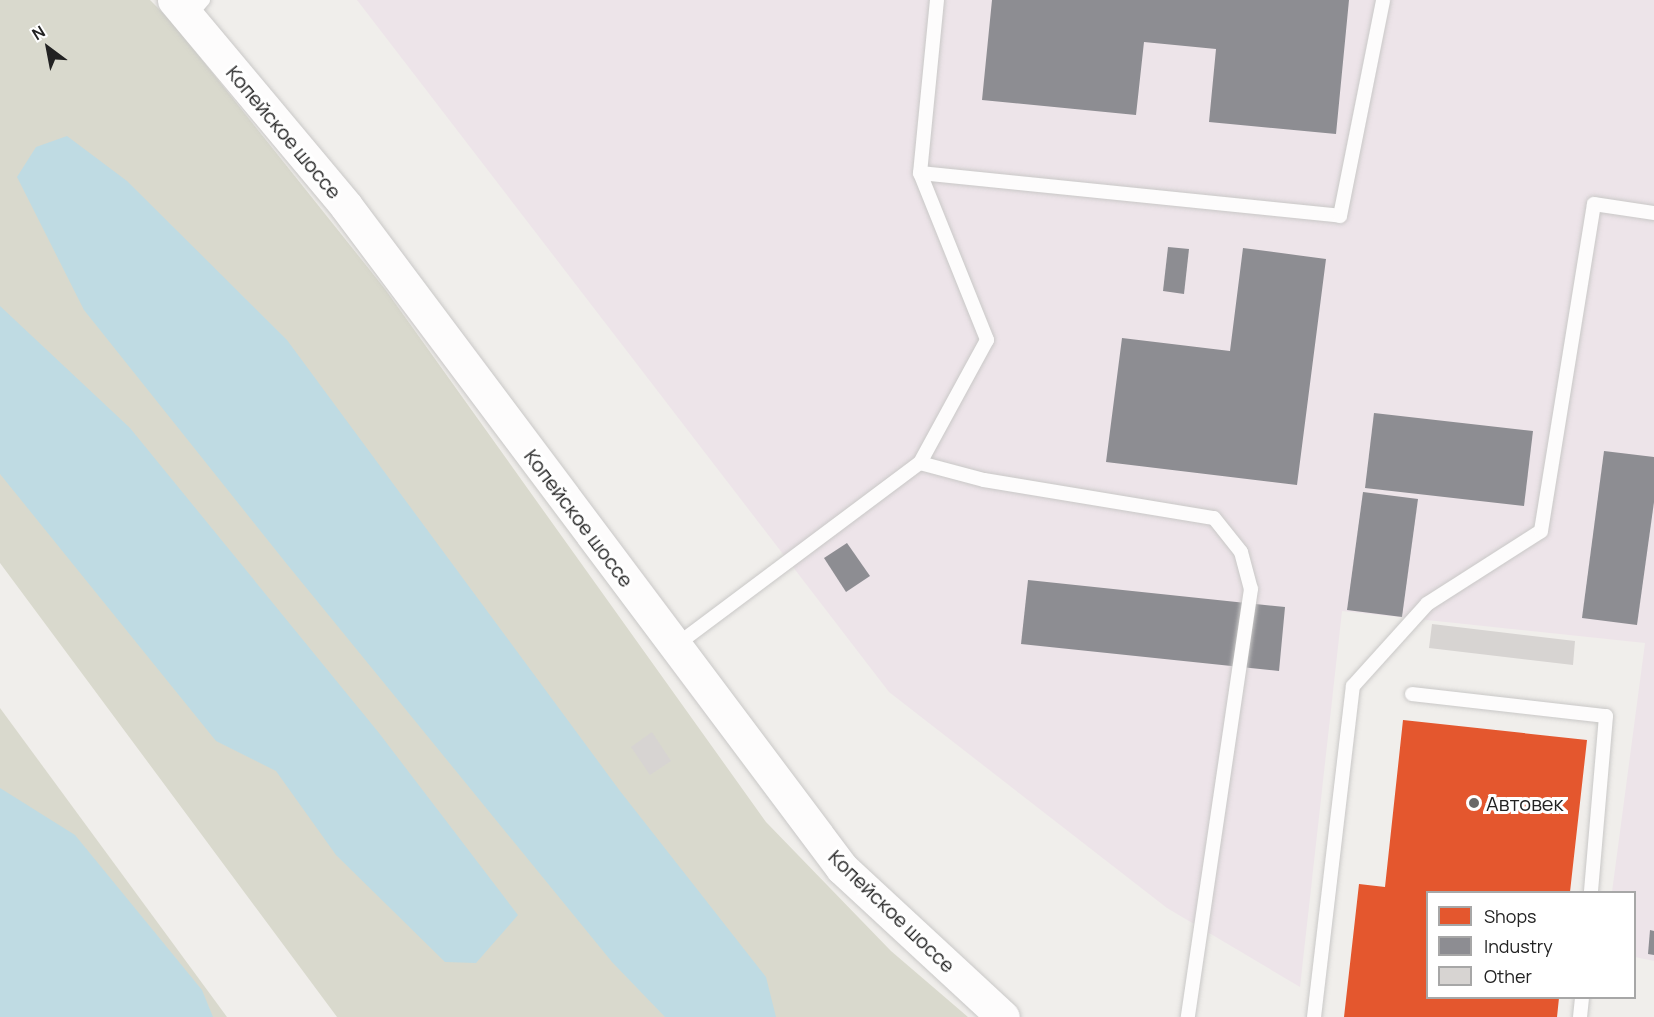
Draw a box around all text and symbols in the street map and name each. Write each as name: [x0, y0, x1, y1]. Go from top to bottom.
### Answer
north arrow: [18, 18, 78, 78]
text: N: [28, 20, 49, 45]
street label: Копейское шоссе: [221, 61, 347, 203]
street label: Копейское шоссе: [519, 444, 639, 592]
place label: Автовек: [1486, 791, 1563, 815]
marker: Автовек: [1467, 796, 1481, 810]
street label: Копейское шоссе: [824, 845, 960, 977]
legend: [1426, 891, 1636, 999]
text: Shops: [1484, 904, 1536, 928]
text: Industry: [1484, 934, 1553, 958]
text: Other: [1484, 964, 1532, 988]

